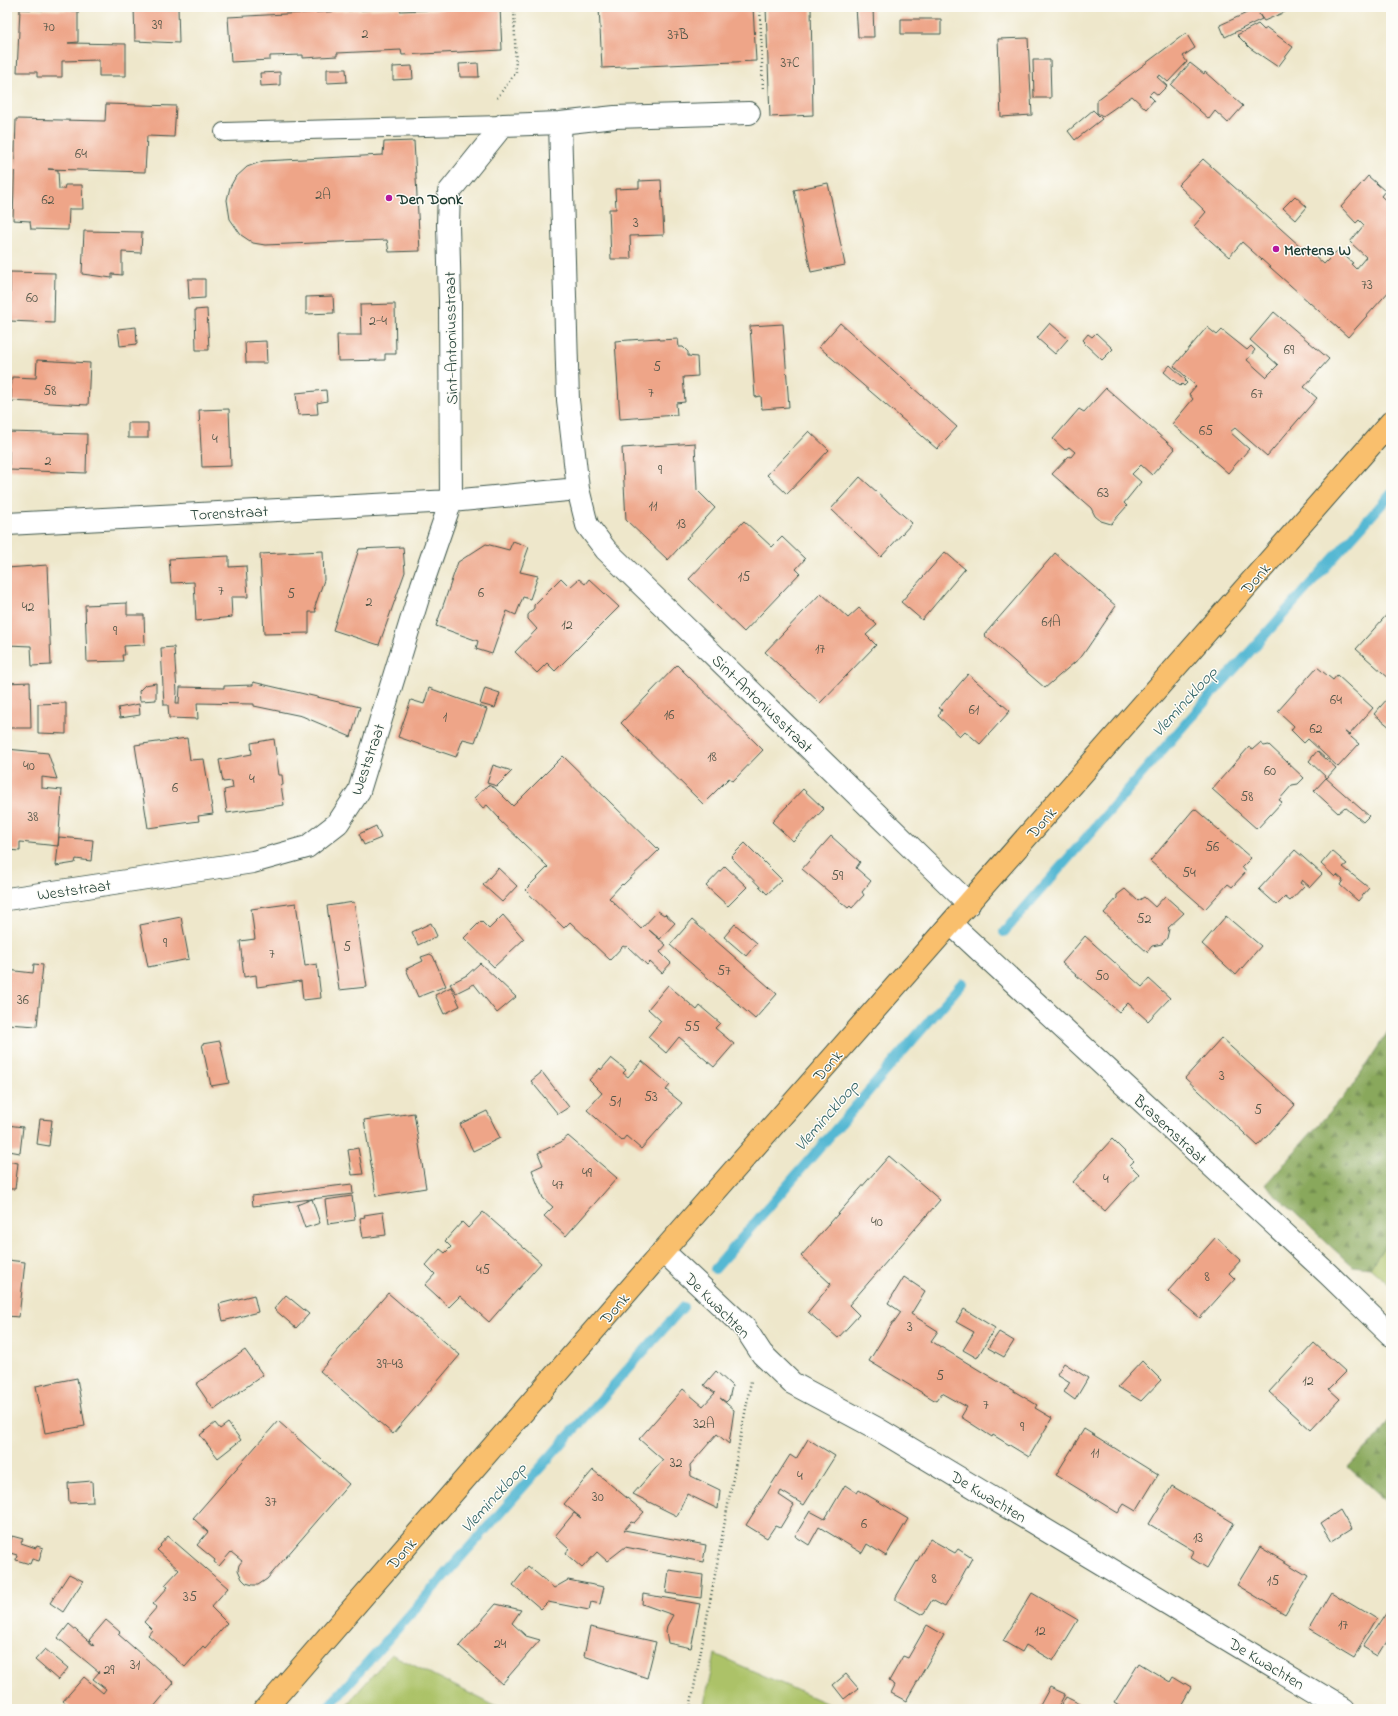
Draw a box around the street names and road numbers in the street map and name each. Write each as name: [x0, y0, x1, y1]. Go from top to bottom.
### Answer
street label: Sint-Antoniusstraat: [439, 271, 465, 405]
street label: Torenstraat: [190, 500, 269, 528]
street label: Donk: [1235, 558, 1278, 601]
street label: Sint-Antoniusstraat: [705, 650, 818, 760]
street label: Weststraat: [345, 720, 393, 799]
street label: Donk: [1021, 802, 1064, 845]
street label: Weststraat: [36, 874, 113, 908]
street label: Donk: [807, 1045, 850, 1088]
street label: Brasemstraat: [1127, 1089, 1212, 1171]
street label: De Kwachten: [677, 1267, 755, 1345]
street label: Donk: [594, 1288, 637, 1331]
street label: De Kwachten: [945, 1465, 1031, 1530]
street label: Donk: [381, 1533, 424, 1576]
street label: De Kwachten: [1223, 1632, 1309, 1697]

